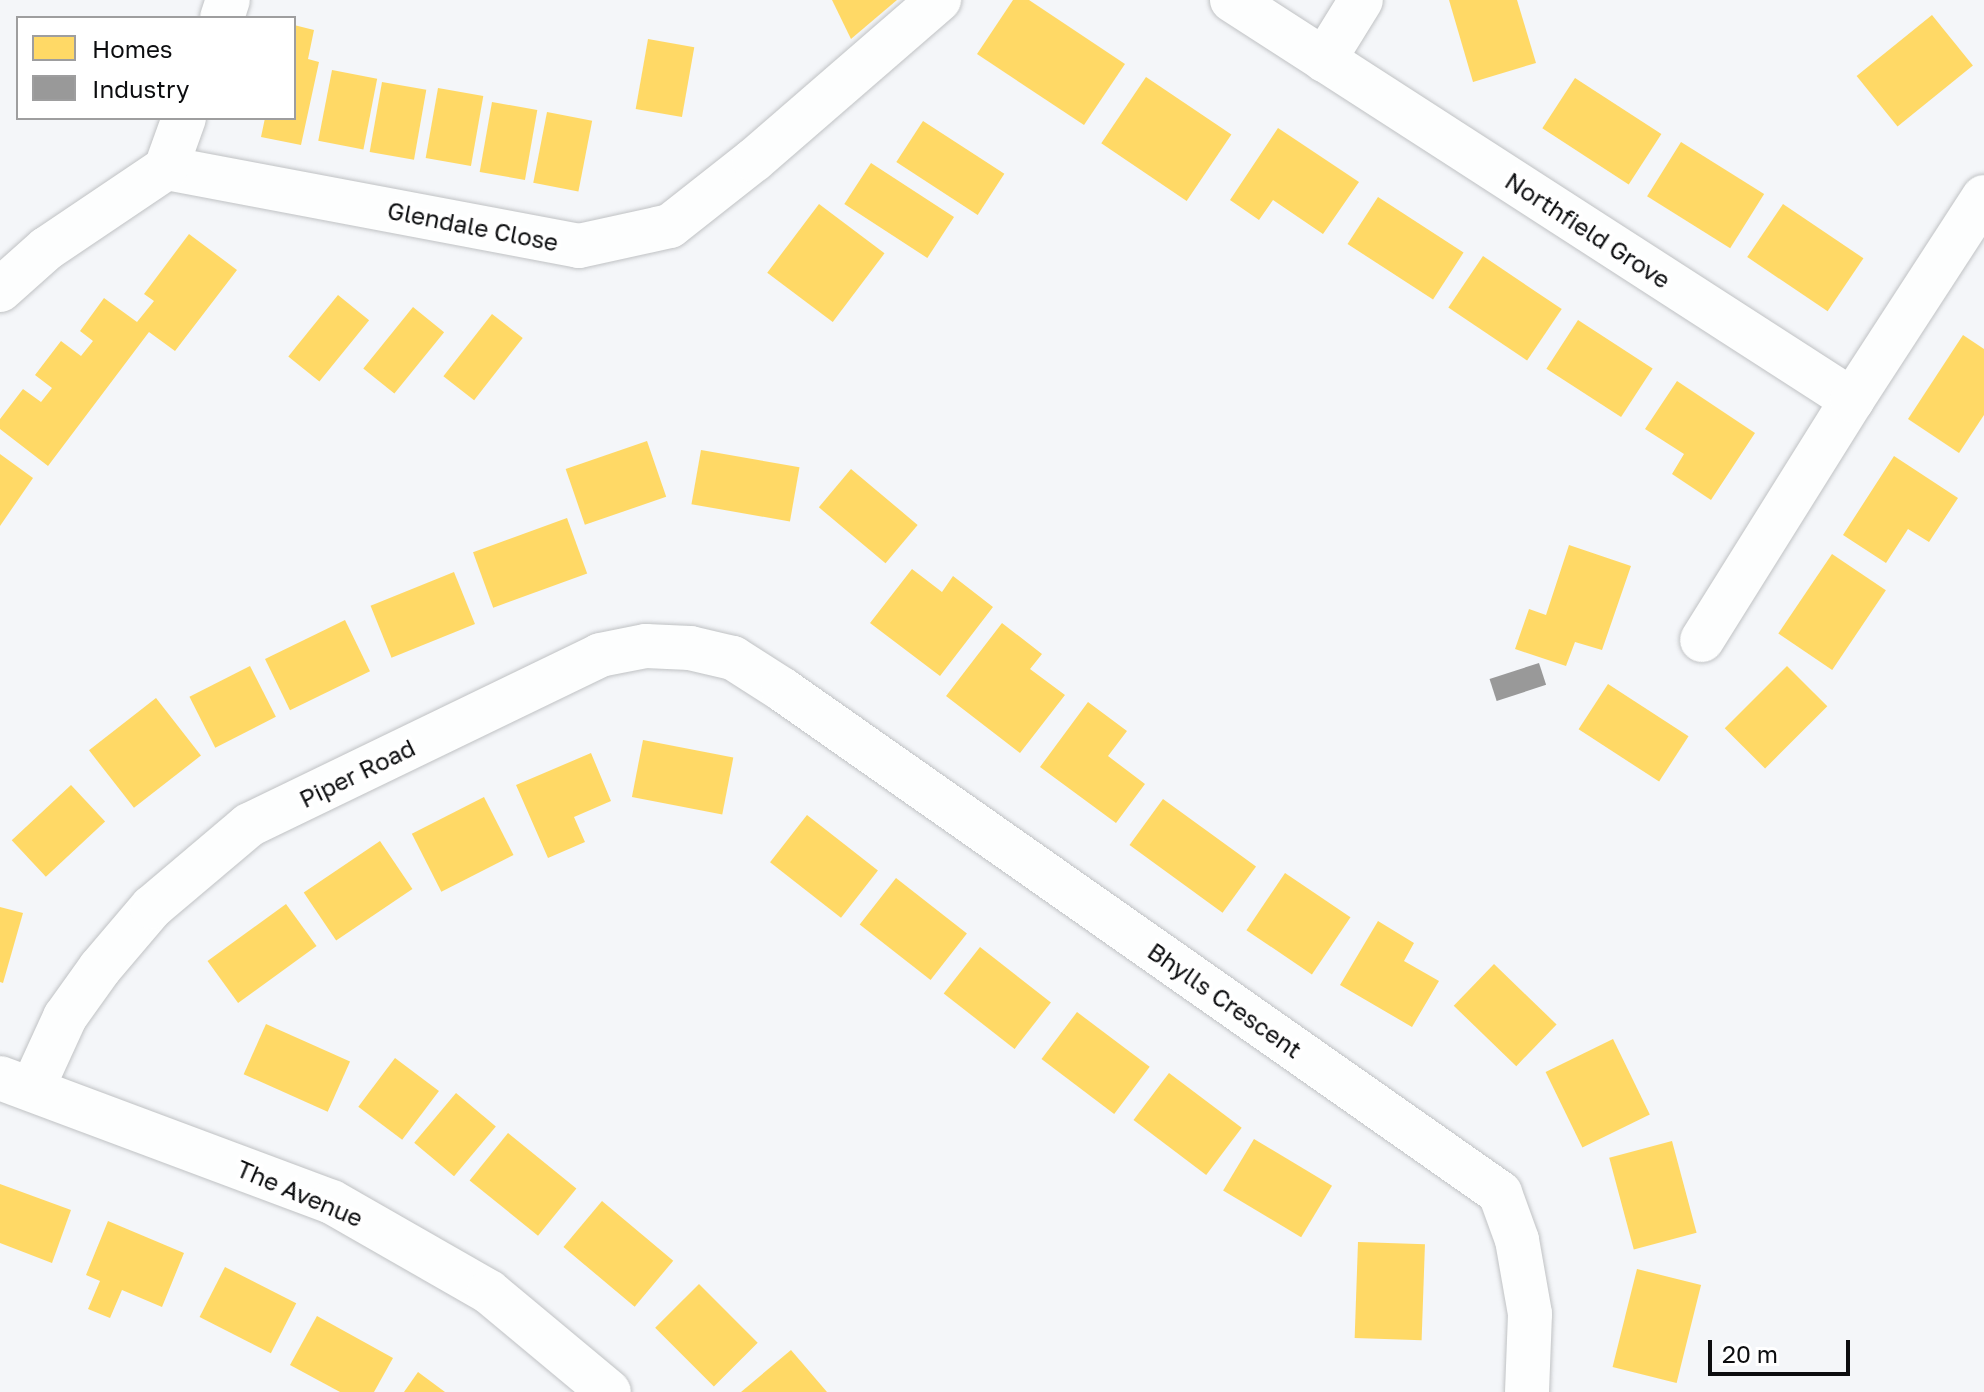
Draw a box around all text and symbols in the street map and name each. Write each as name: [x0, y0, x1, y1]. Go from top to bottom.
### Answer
legend: [16, 16, 296, 120]
text: Homes: [92, 34, 173, 63]
text: Industry: [92, 74, 189, 103]
street label: Northfield Grove: [1500, 166, 1676, 294]
street label: Glendale Close: [385, 195, 561, 257]
street label: Piper Road: [295, 733, 419, 813]
street label: Bhylls Crescent: [1143, 936, 1307, 1064]
street label: The Avenue: [233, 1154, 367, 1232]
scale bar: [1712, 1324, 1854, 1374]
text: 20 m: [1722, 1339, 1778, 1368]

